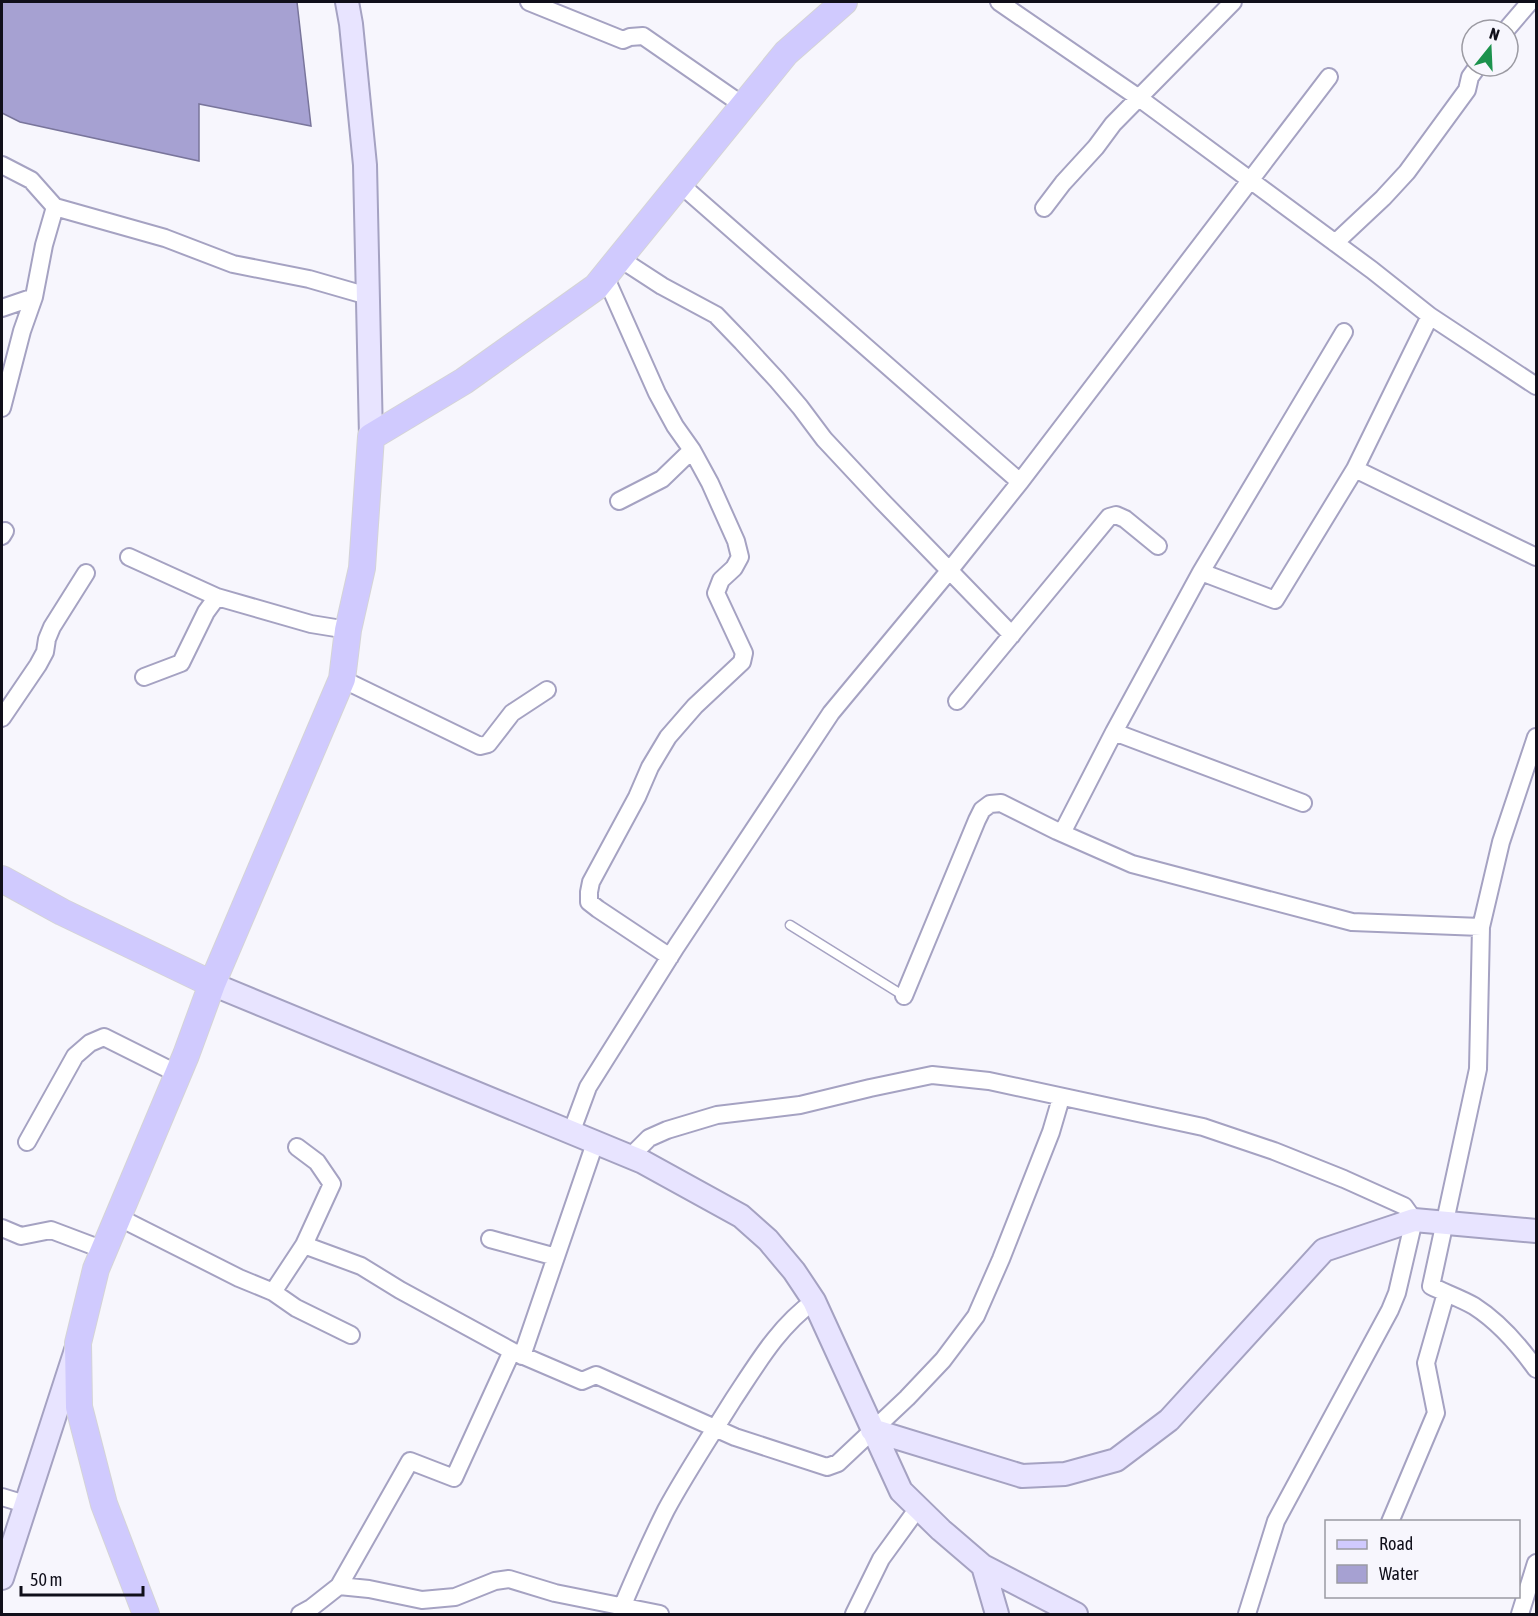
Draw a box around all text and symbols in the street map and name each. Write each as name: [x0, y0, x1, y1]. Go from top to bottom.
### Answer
north arrow: [1460, 18, 1520, 78]
text: N: [1487, 24, 1502, 44]
legend: [1325, 1520, 1520, 1598]
text: Road: [1379, 1533, 1413, 1554]
scale bar: [21, 1559, 142, 1597]
text: Water: [1379, 1563, 1419, 1584]
text: 50 m: [30, 1569, 62, 1590]

